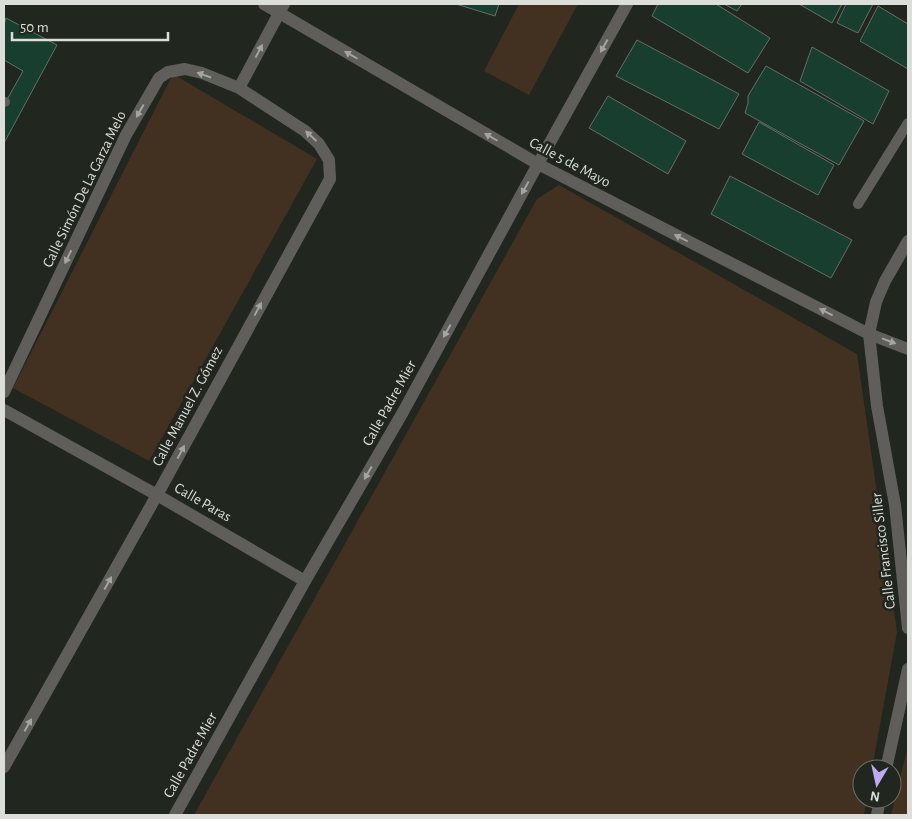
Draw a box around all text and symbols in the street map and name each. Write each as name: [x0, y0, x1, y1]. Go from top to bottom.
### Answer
scale bar: [12, 10, 169, 42]
text: 50 m: [20, 20, 49, 35]
one-way arrow: [599, 40, 608, 53]
one-way arrow: [255, 43, 263, 58]
one-way arrow: [344, 51, 359, 59]
one-way arrow: [196, 71, 211, 79]
one-way arrow: [136, 104, 145, 117]
street label: Calle Simón De La Garza Melo: [40, 109, 129, 270]
one-way arrow: [305, 131, 318, 142]
one-way arrow: [485, 133, 498, 142]
street label: Calle 5 de Mayo: [527, 135, 613, 190]
one-way arrow: [521, 181, 529, 196]
one-way arrow: [674, 234, 689, 242]
one-way arrow: [64, 249, 73, 264]
one-way arrow: [254, 302, 262, 316]
one-way arrow: [819, 308, 833, 316]
one-way arrow: [443, 324, 451, 339]
one-way arrow: [882, 337, 897, 345]
street label: Calle Manuel Z. Gómez: [150, 344, 225, 469]
street label: Calle Padre Mier: [360, 358, 419, 448]
one-way arrow: [176, 445, 185, 459]
one-way arrow: [364, 466, 372, 481]
street label: Calle Paras: [172, 480, 234, 525]
street label: Calle Francisco Siller: [869, 492, 898, 610]
one-way arrow: [103, 576, 112, 590]
street label: Calle Padre Mier: [161, 710, 220, 800]
one-way arrow: [23, 718, 32, 731]
north arrow: [852, 759, 902, 809]
text: N: [869, 788, 881, 804]

